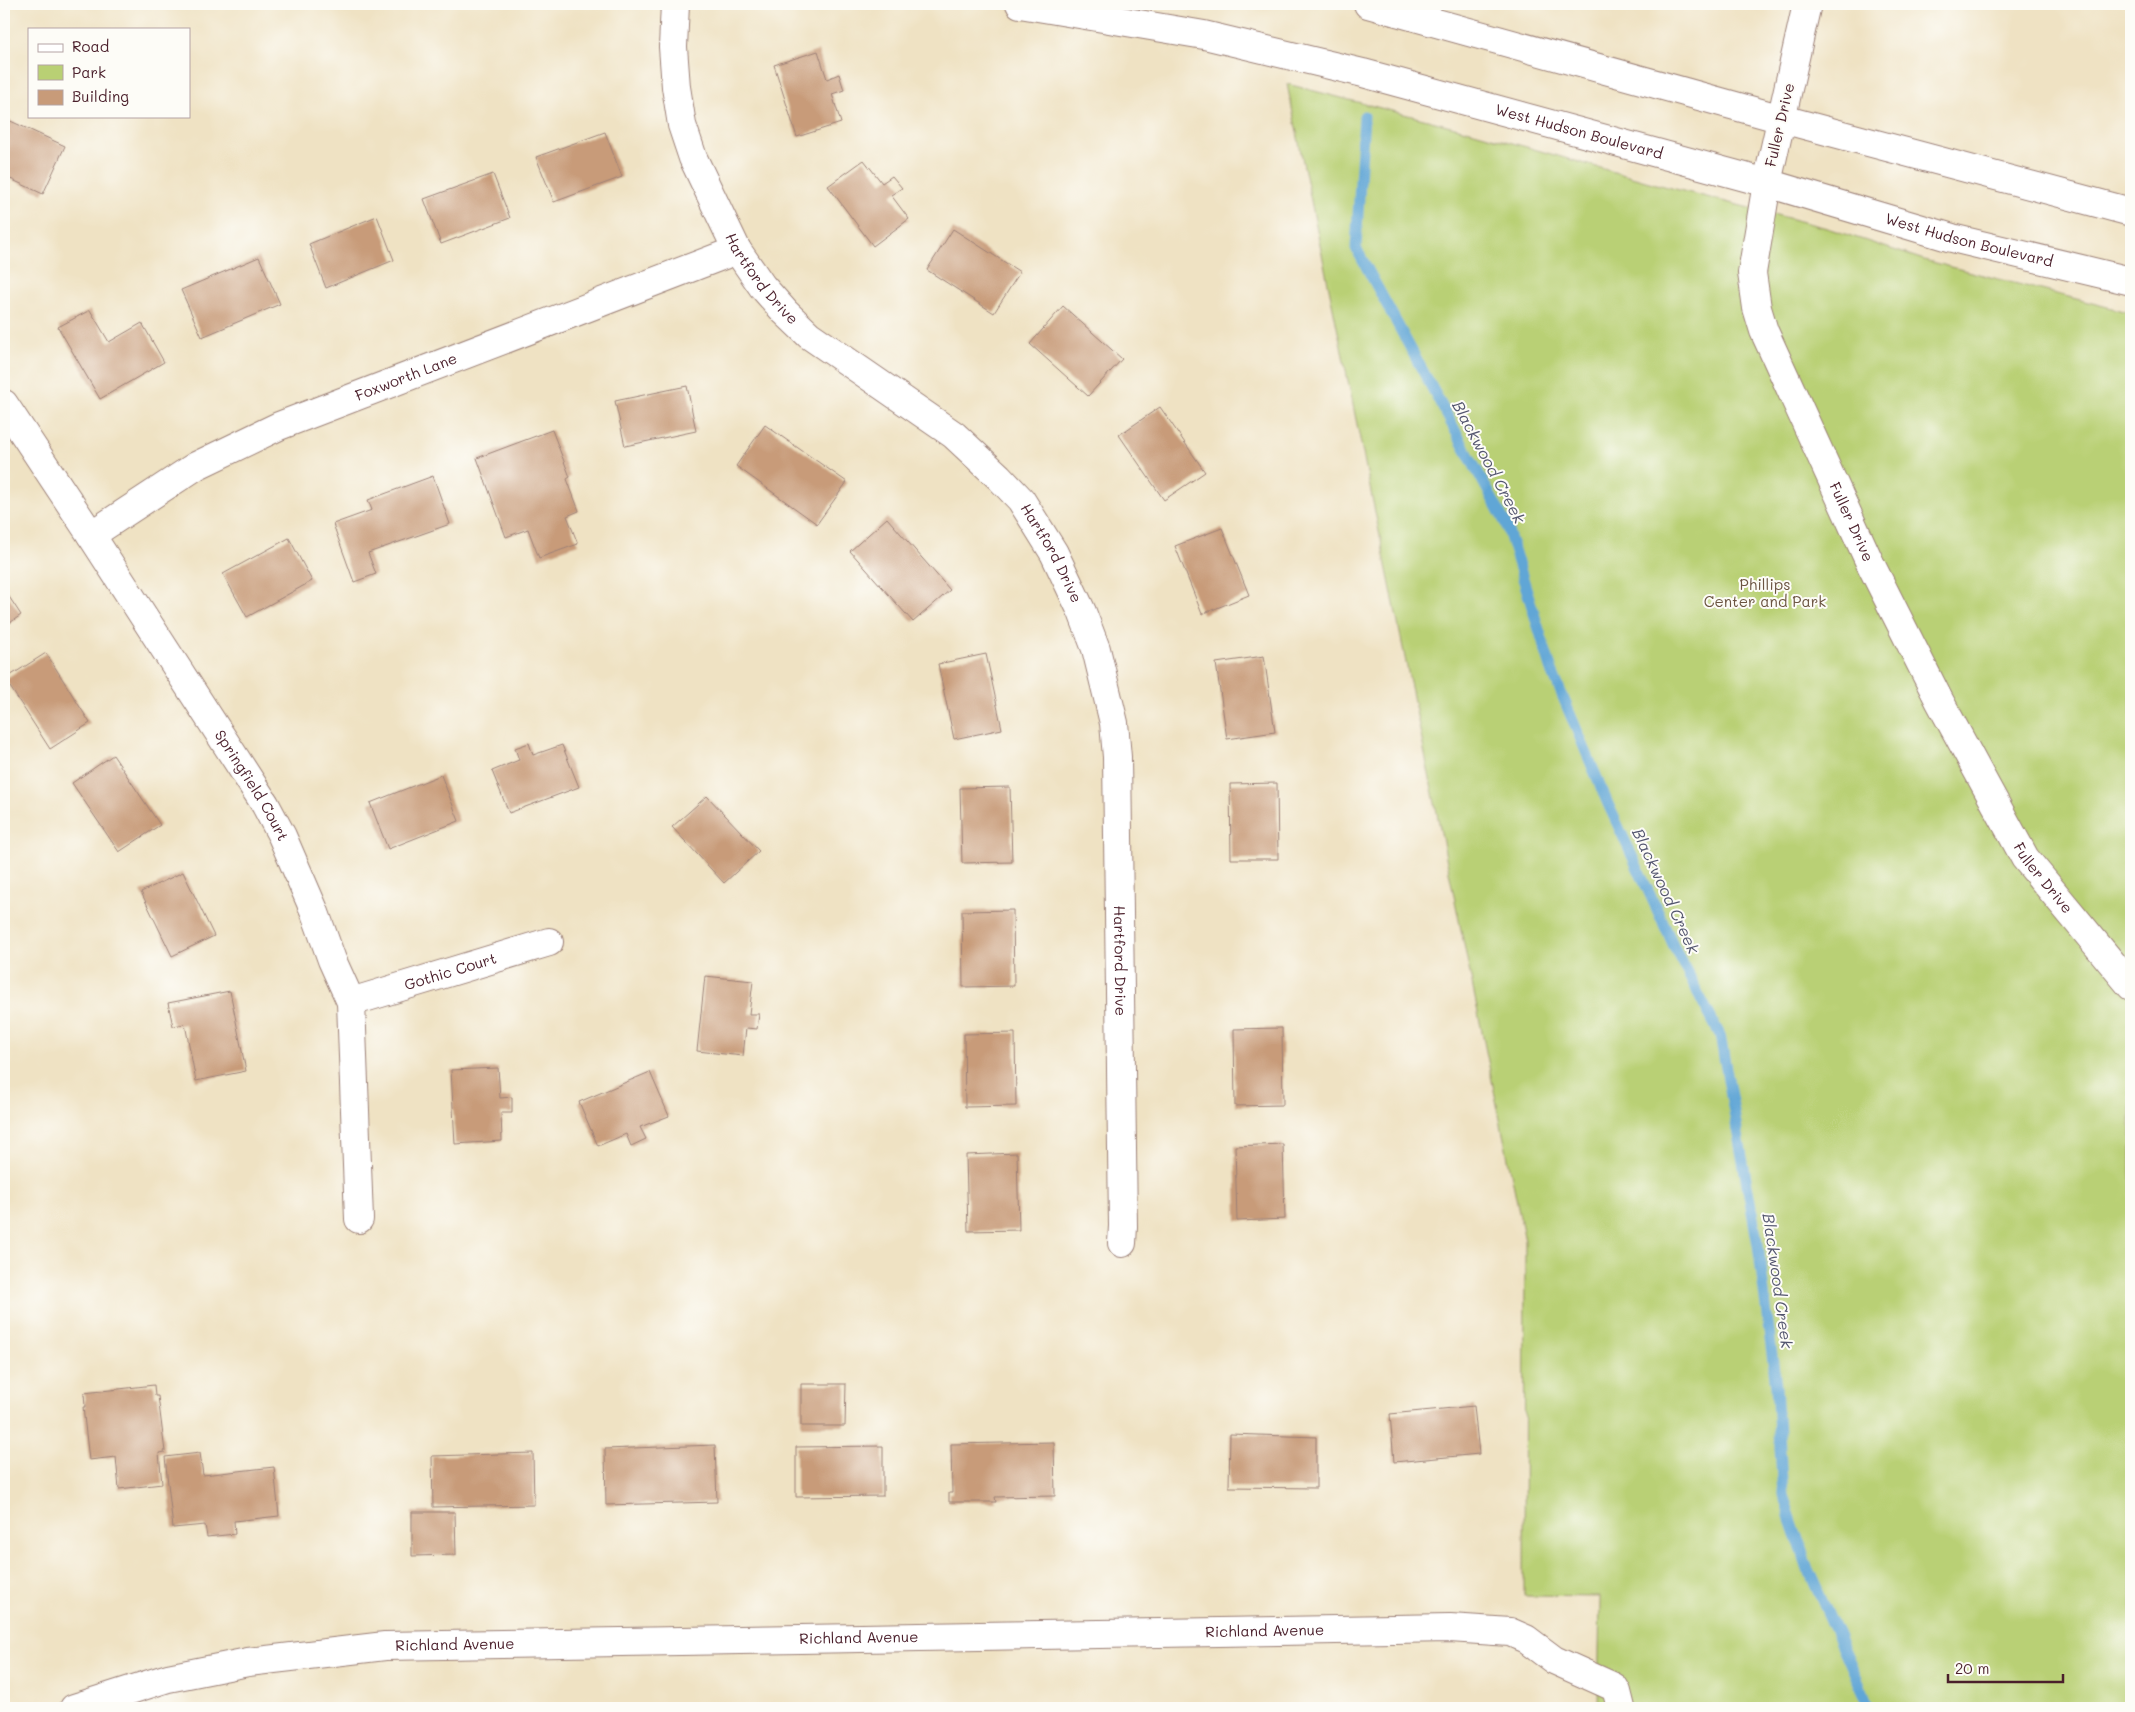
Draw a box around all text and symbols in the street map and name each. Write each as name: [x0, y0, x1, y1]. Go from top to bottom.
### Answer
legend: [28, 28, 190, 118]
text: Road: [72, 36, 109, 56]
text: Park: [72, 62, 106, 82]
street label: Fuller Drive: [1760, 81, 1798, 169]
text: Building: [72, 86, 129, 106]
street label: West Hudson Boulevard: [1493, 99, 1665, 163]
street label: West Hudson Boulevard: [1883, 208, 2055, 271]
street label: Hartford Drive: [721, 229, 803, 328]
street label: Foxworth Lane: [352, 348, 460, 405]
water label: Blackwood Creek: [1448, 397, 1531, 527]
street label: Fuller Drive: [1825, 479, 1879, 565]
street label: Hartford Drive: [1017, 499, 1087, 606]
park label: Phillips Center and Park: [1704, 574, 1826, 611]
street label: Springfield Court: [211, 726, 294, 844]
water label: Blackwood Creek: [1628, 825, 1705, 957]
street label: Fuller Drive: [2009, 839, 2078, 917]
street label: Hartford Drive: [1110, 905, 1131, 1016]
street label: Gothic Court: [402, 947, 499, 994]
water label: Blackwood Creek: [1759, 1212, 1798, 1350]
street label: Richland Avenue: [1205, 1619, 1324, 1641]
street label: Richland Avenue: [799, 1626, 919, 1648]
street label: Richland Avenue: [395, 1633, 515, 1655]
scale bar: [1948, 1652, 2062, 1684]
text: 20 m: [1955, 1658, 1989, 1678]

